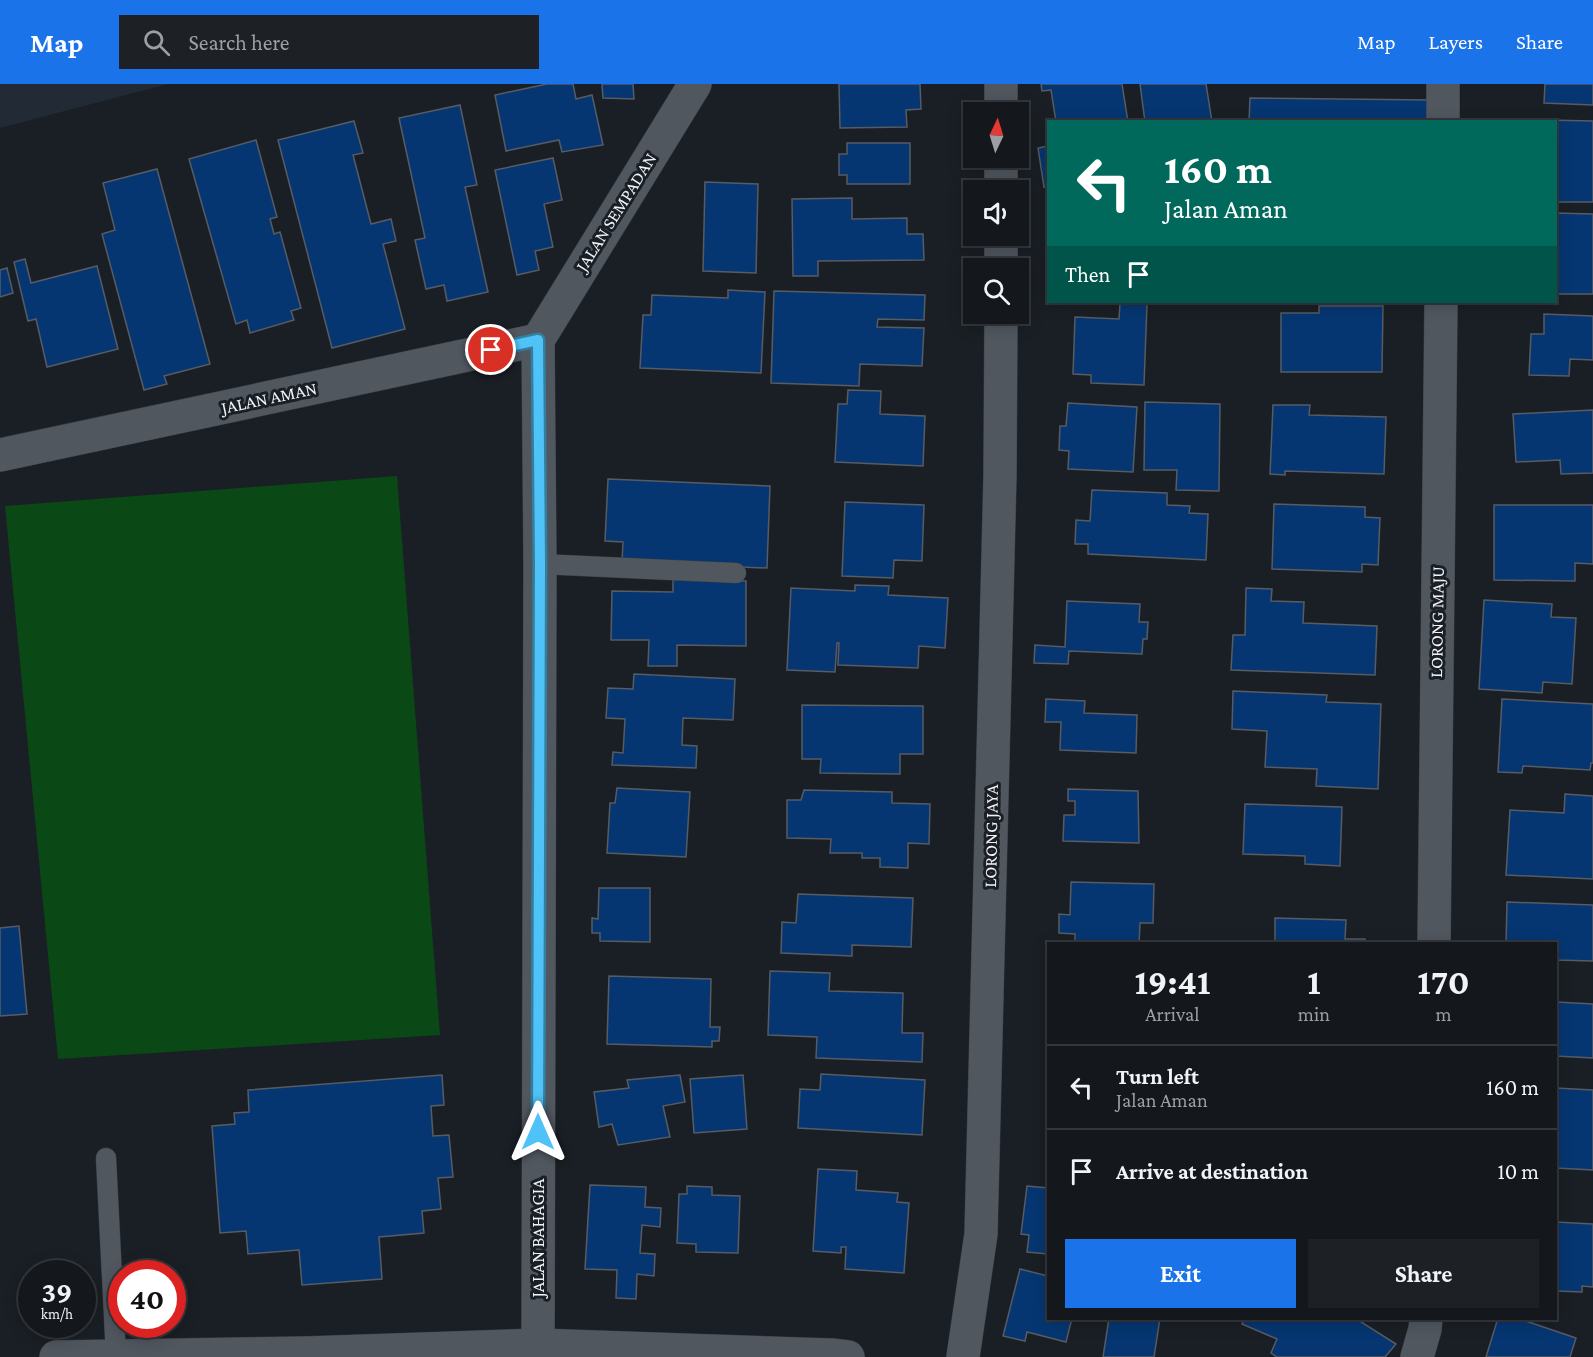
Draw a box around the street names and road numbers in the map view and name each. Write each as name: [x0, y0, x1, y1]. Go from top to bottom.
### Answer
street label: JALAN SEMPADAN: [570, 149, 661, 277]
street label: JALAN AMAN: [217, 378, 319, 418]
street label: LORONG MAJU: [1426, 566, 1448, 678]
street label: LORONG JAYA: [980, 783, 1002, 888]
street label: JALAN BAHAGIA: [528, 1178, 548, 1300]

